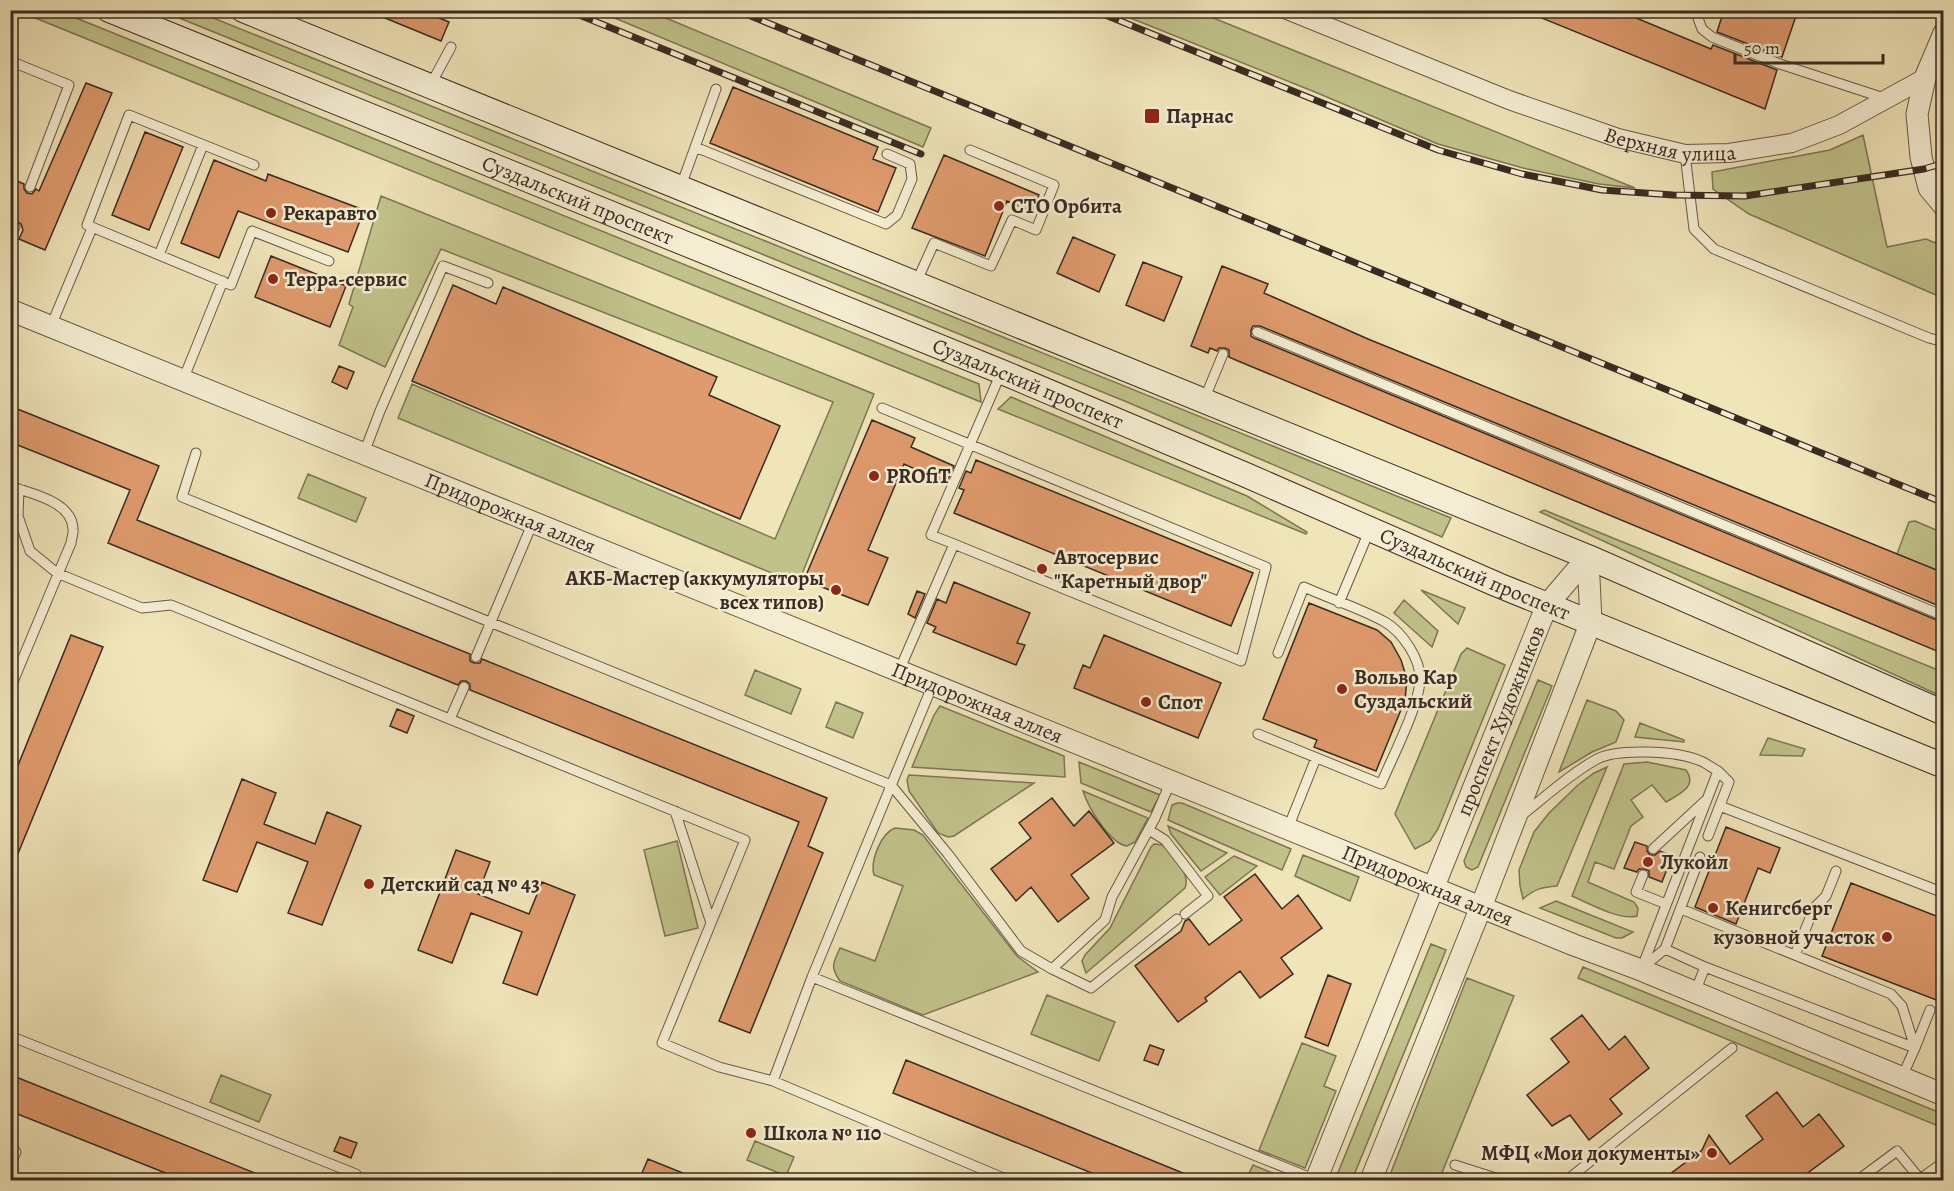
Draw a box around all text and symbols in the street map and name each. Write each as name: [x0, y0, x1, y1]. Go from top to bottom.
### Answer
scale bar: [1735, 27, 1884, 65]
text: 50 m: [1744, 36, 1780, 60]
place label: Парнас: [1166, 102, 1233, 130]
marker: Парнас: [1143, 107, 1161, 125]
street label: Верхняя улица: [1601, 120, 1738, 168]
street label: Суздальский проспект: [478, 149, 678, 251]
place label: СТО Орбита: [1011, 192, 1122, 220]
place label: Рекаравто: [283, 199, 377, 227]
marker: СТО Орбита: [992, 199, 1006, 213]
marker: Рекаравто: [264, 206, 278, 220]
place label: Терра-сервис: [285, 265, 407, 293]
marker: Терра-сервис: [266, 272, 280, 286]
street label: Суздальский проспект: [928, 331, 1128, 436]
place label: PROfiT: [886, 462, 951, 490]
street label: Придорожная аллея: [421, 466, 600, 560]
marker: PROfiT: [867, 469, 881, 483]
street label: Суздальский проспект: [1375, 521, 1574, 627]
place label: Автосервис "Каретный двор": [1053, 543, 1207, 595]
marker: Автосервис "Каретный двор": [1035, 562, 1049, 576]
place label: АКБ-Мастер (аккумуляторы всех типов): [564, 564, 824, 616]
marker: АКБ-Мастер (аккумуляторы всех типов): [829, 583, 843, 597]
street label: проспект Художников: [1450, 621, 1551, 820]
street label: Придорожная аллея: [888, 655, 1067, 750]
place label: Вольво Кар Суздальский: [1354, 663, 1472, 715]
marker: Вольво Кар Суздальский: [1335, 682, 1349, 696]
place label: Спот: [1158, 688, 1203, 716]
marker: Спот: [1139, 695, 1153, 709]
street label: Придорожная аллея: [1338, 838, 1517, 933]
place label: Лукойл: [1660, 848, 1729, 876]
marker: Лукойл: [1641, 855, 1655, 869]
place label: Детский сад № 43: [381, 870, 540, 898]
marker: Детский сад № 43: [362, 877, 376, 891]
place label: Кенигсберг: [1725, 894, 1832, 922]
marker: Кенигсберг: [1706, 901, 1720, 915]
place label: кузовной участок: [1713, 923, 1875, 951]
marker: кузовной участок: [1880, 930, 1894, 944]
place label: Школа № 110: [763, 1119, 882, 1147]
marker: Школа № 110: [744, 1126, 758, 1140]
place label: МФЦ «Мои документы»: [1481, 1139, 1700, 1167]
marker: МФЦ «Мои документы»: [1705, 1146, 1719, 1160]

